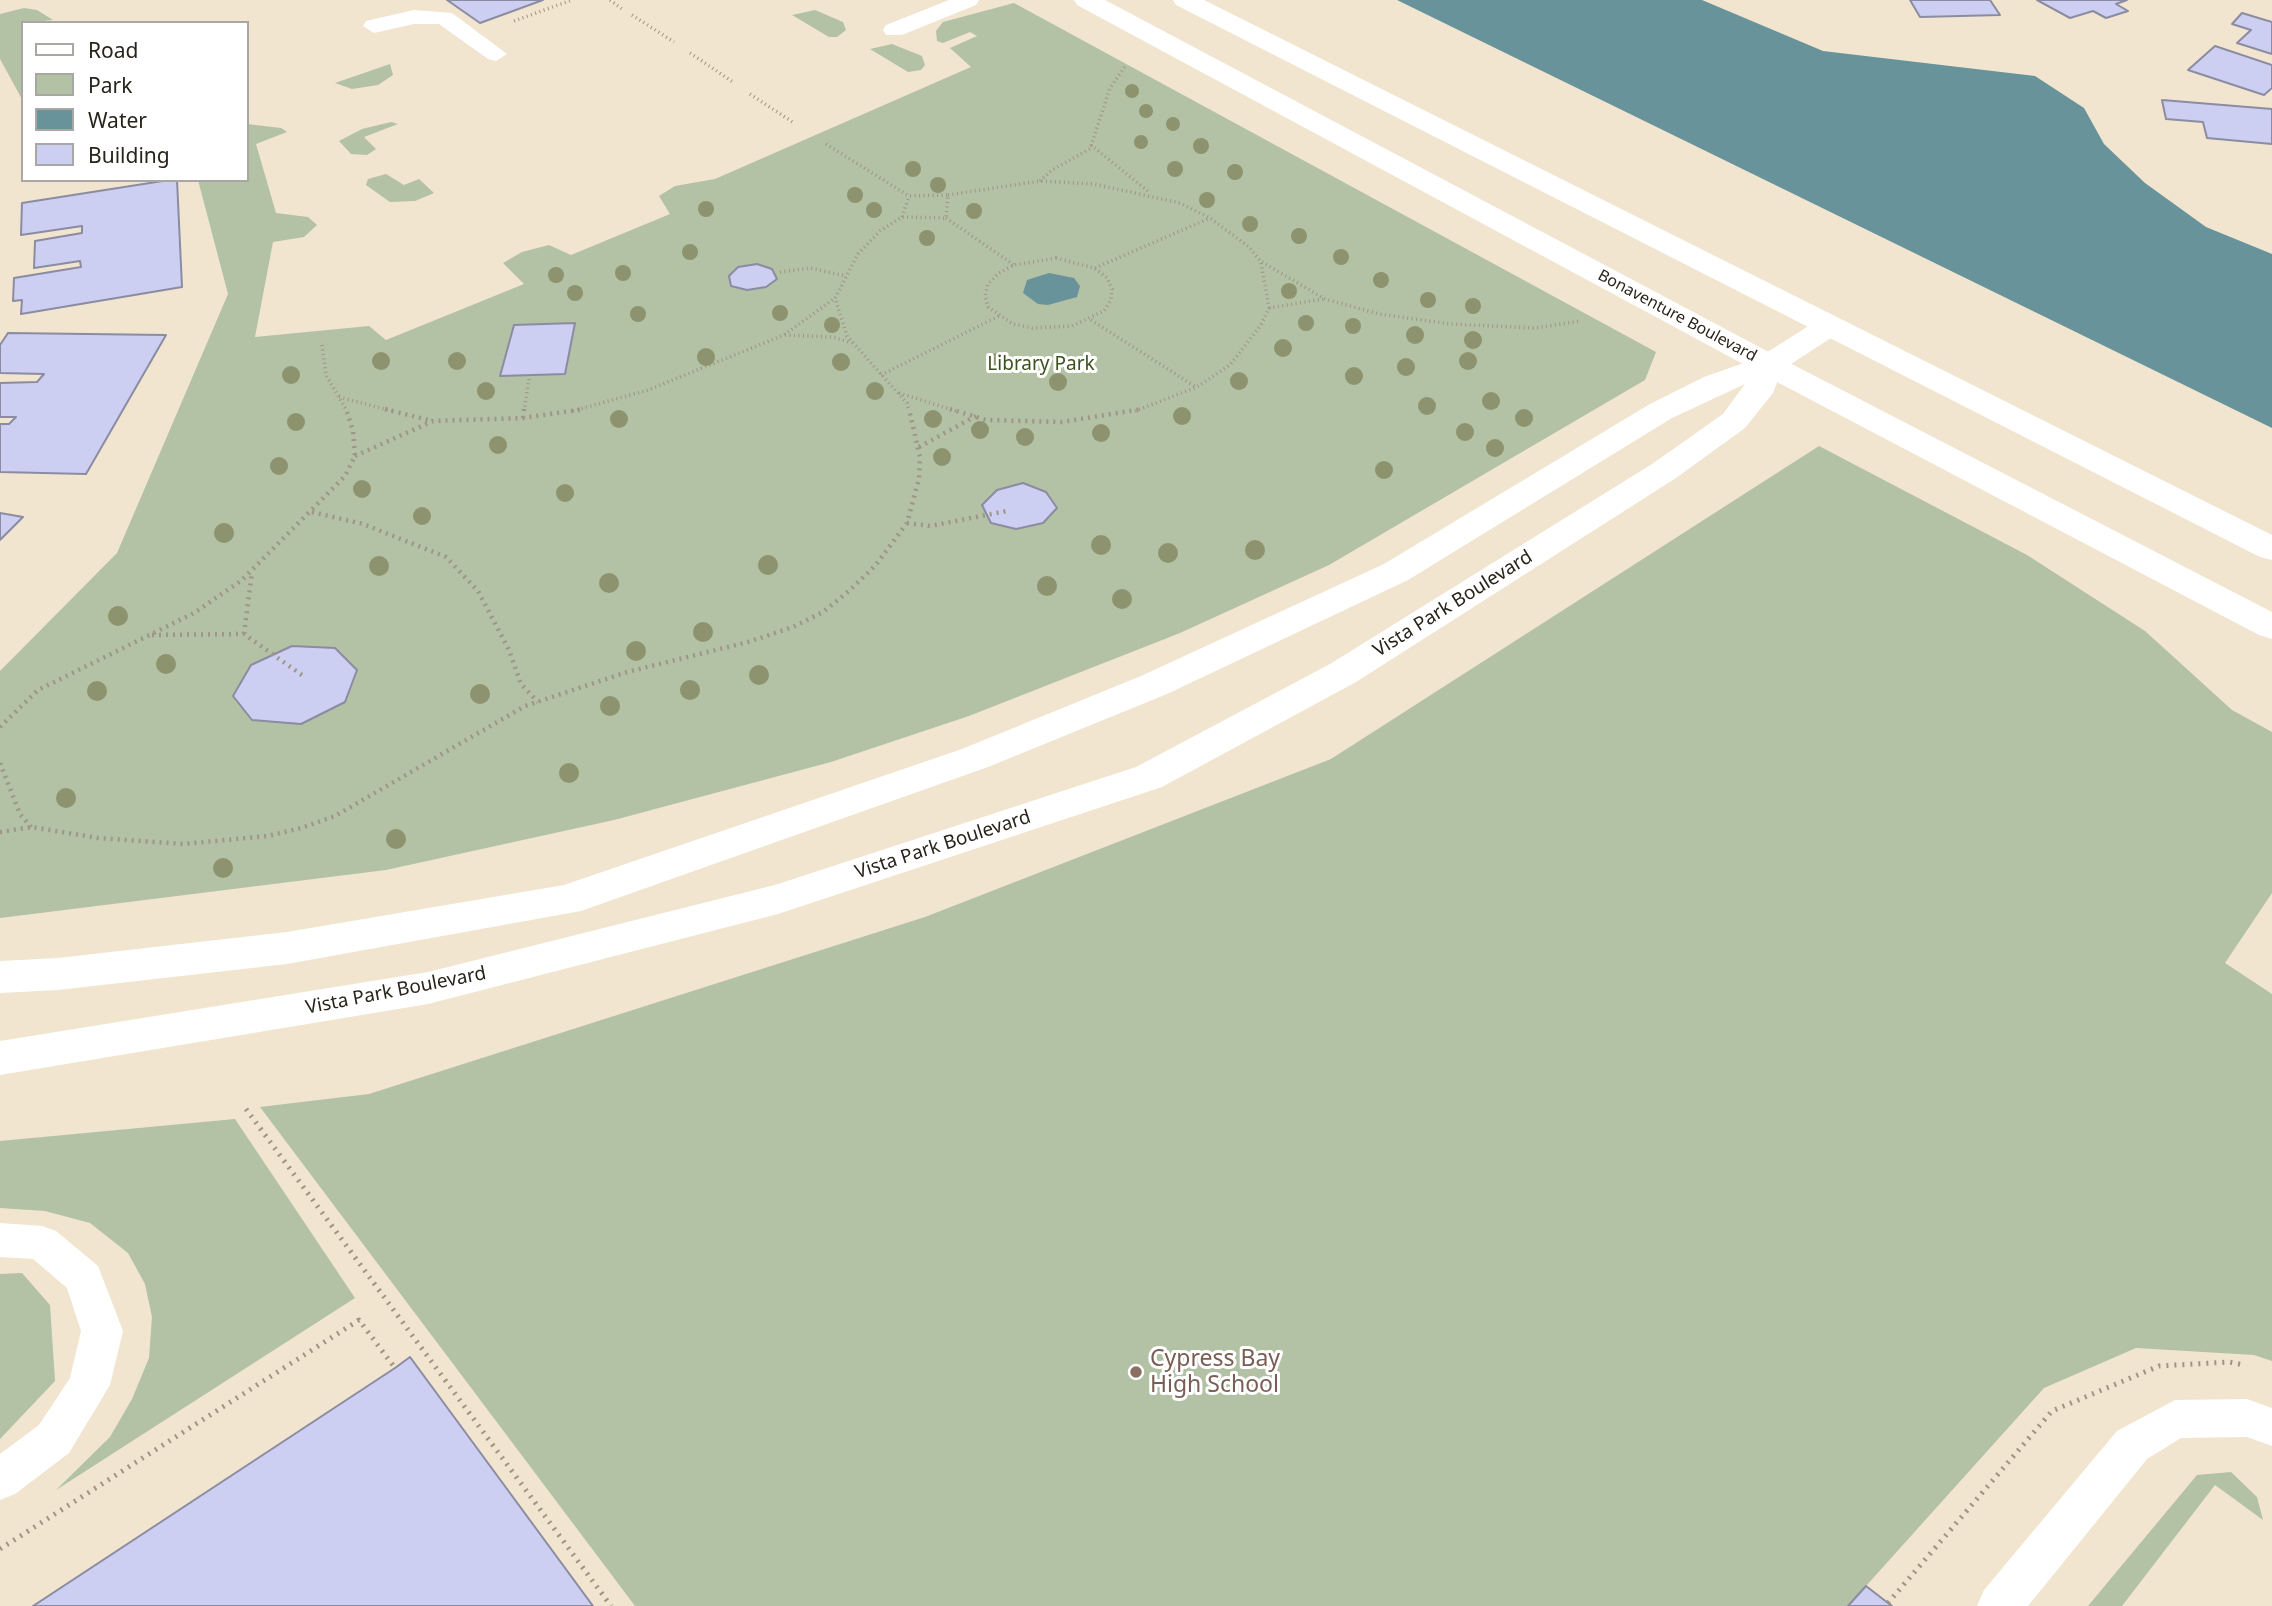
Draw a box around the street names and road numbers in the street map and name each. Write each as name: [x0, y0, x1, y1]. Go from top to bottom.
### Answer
street label: Bonaventure Boulevard: [1594, 266, 1760, 366]
street label: Vista Park Boulevard: [1369, 546, 1537, 662]
street label: Vista Park Boulevard: [852, 806, 1034, 884]
street label: Vista Park Boulevard: [304, 962, 488, 1020]

